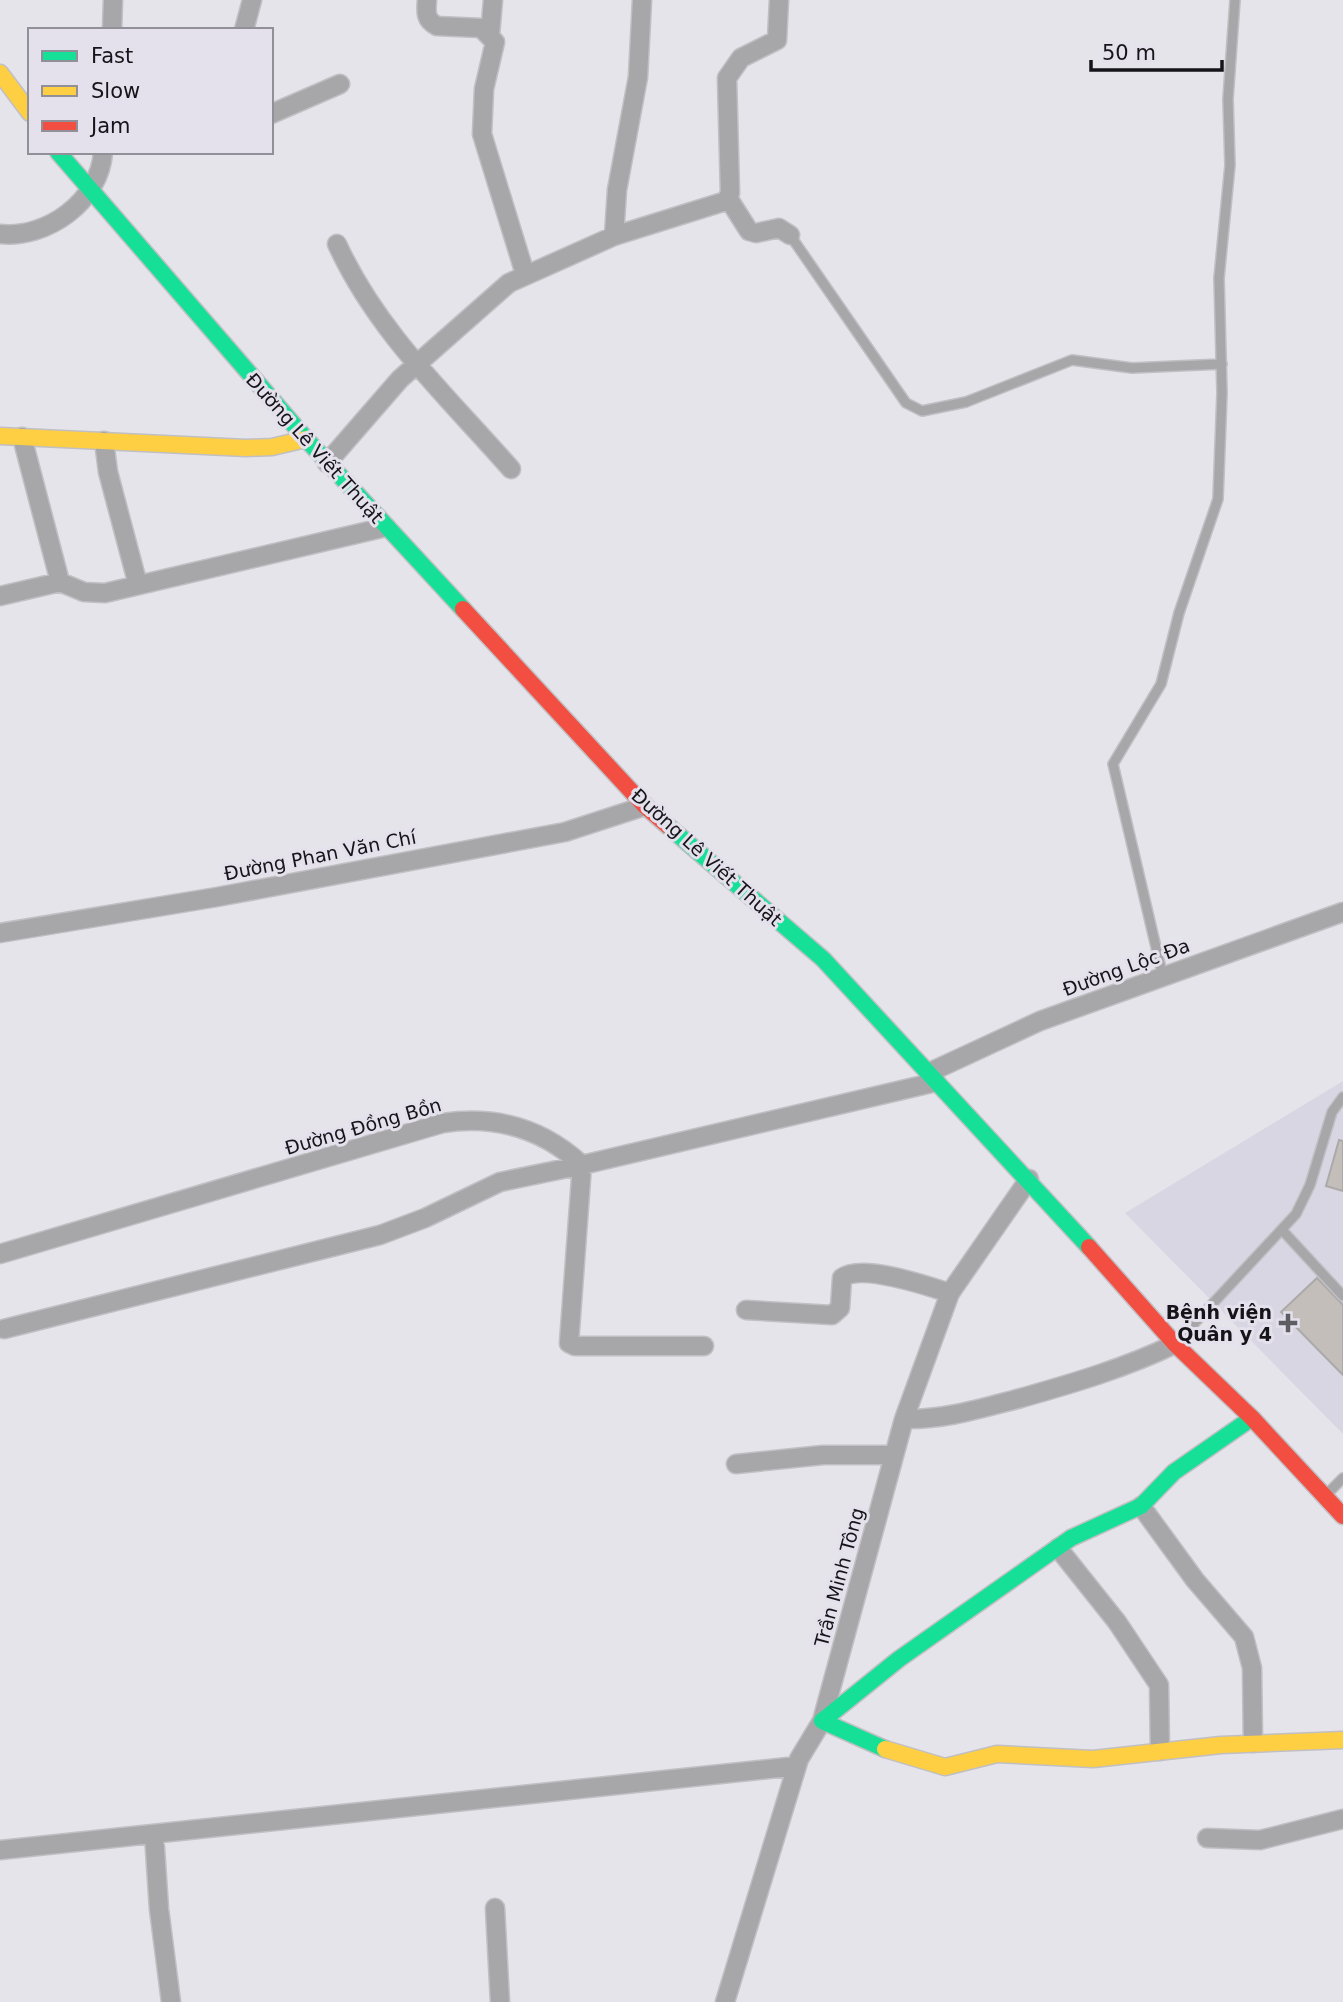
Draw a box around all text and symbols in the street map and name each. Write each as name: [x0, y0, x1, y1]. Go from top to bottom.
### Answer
legend: [28, 28, 273, 154]
scale bar: [1091, 28, 1222, 72]
text: 50 m: [1102, 41, 1156, 65]
text: Fast: [91, 44, 133, 68]
text: Slow: [91, 79, 140, 103]
text: Jam: [89, 114, 131, 138]
street label: Đường Lê Viết Thuật: [242, 368, 388, 528]
street label: Đường Lê Viết Thuật: [627, 784, 787, 930]
street label: Đường Phan Văn Chí: [222, 825, 419, 884]
street label: Đường Lộc Đa: [1059, 934, 1193, 1000]
street label: Đường Đồng Bồn: [282, 1093, 444, 1159]
place label: Bệnh viện Quân y 4: [1166, 1301, 1272, 1345]
marker: Bệnh viện Quân y 4: [1278, 1313, 1298, 1333]
street label: Trần Minh Tông: [810, 1505, 868, 1650]

